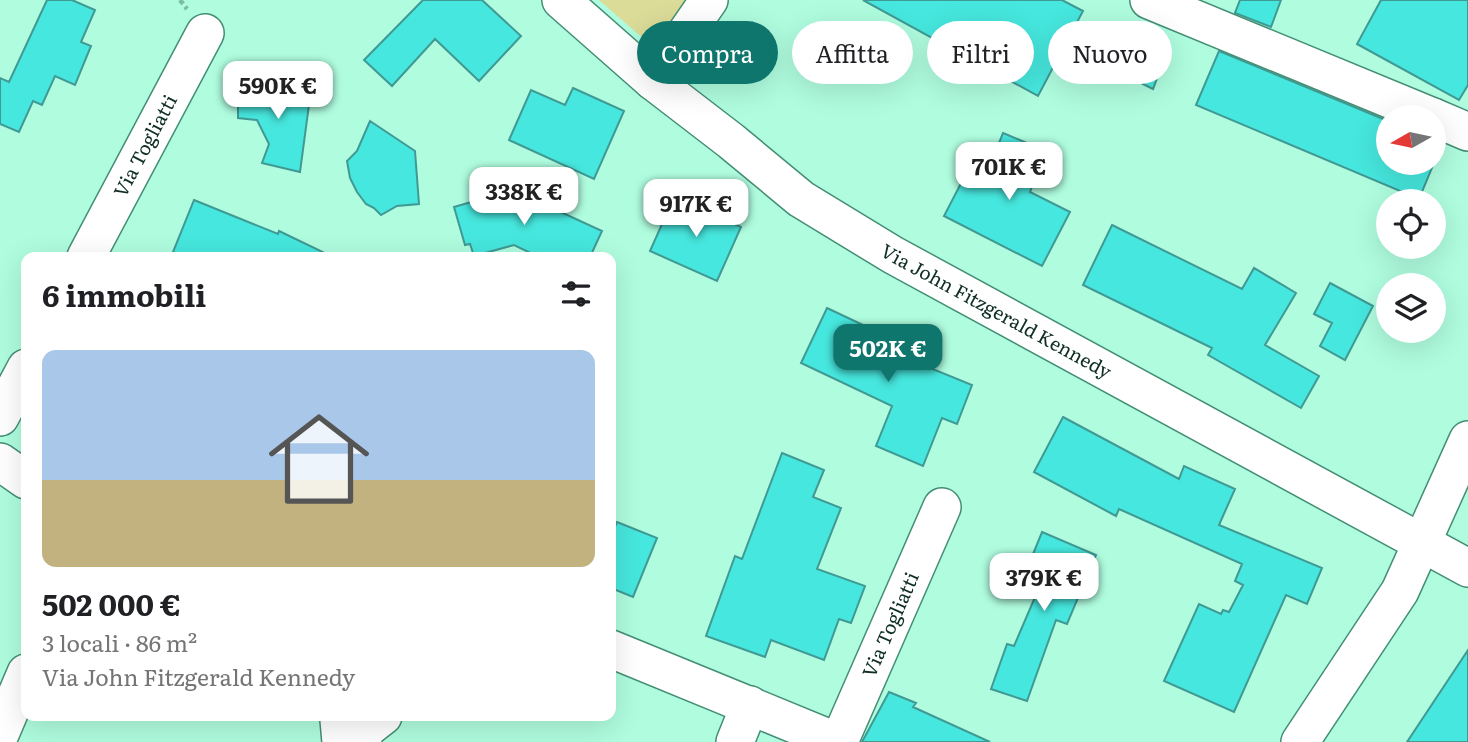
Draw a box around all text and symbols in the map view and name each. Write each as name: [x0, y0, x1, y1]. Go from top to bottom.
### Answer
chip: Compra: [637, 21, 778, 84]
chip: Affitta: [792, 21, 913, 84]
chip: Filtri: [927, 21, 1034, 84]
chip: Nuovo: [1048, 21, 1172, 84]
pin: 590K €: [221, 61, 335, 121]
text: 590K €: [239, 67, 317, 101]
street label: Via Togliatti: [105, 89, 183, 202]
north arrow: [1376, 105, 1446, 175]
map controls: [1376, 105, 1446, 343]
pin: 701K €: [952, 142, 1066, 202]
text: 701K €: [972, 148, 1046, 182]
pin: 338K €: [467, 168, 581, 227]
text: 338K €: [485, 173, 563, 207]
pin: 917K €: [639, 180, 753, 239]
text: 917K €: [659, 185, 733, 219]
button: locate: [1376, 189, 1446, 259]
street label: Via John Fitzgerald Kennedy: [876, 236, 1117, 384]
text: 6 immobili: [42, 272, 206, 316]
button: layers: [1376, 273, 1446, 343]
icon: filters: [557, 275, 595, 313]
pin: 502K €: [831, 324, 945, 384]
text: 502K €: [849, 330, 927, 364]
icon: home: [256, 396, 382, 522]
pin: 379K €: [987, 554, 1101, 613]
text: 379K €: [1006, 559, 1082, 593]
street label: Via Togliatti: [854, 567, 925, 682]
text: 502 000 €: [42, 581, 181, 625]
text: 3 locali · 86 m²: [42, 625, 197, 659]
text: Via John Fitzgerald Kennedy: [42, 659, 355, 693]

